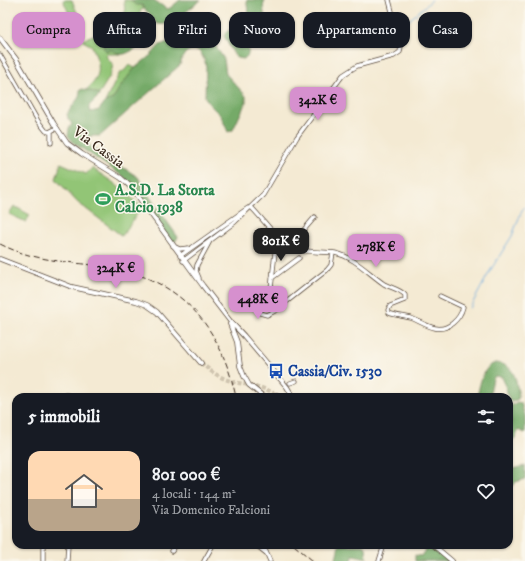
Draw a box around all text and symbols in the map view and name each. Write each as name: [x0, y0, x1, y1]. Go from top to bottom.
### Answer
chip: Compra: [12, 12, 85, 48]
chip: Affitta: [93, 12, 156, 48]
chip: Filtri: [164, 12, 221, 48]
chip: Nuovo: [229, 12, 295, 48]
chip: Appartamento: [303, 12, 410, 48]
chip: Casa: [418, 12, 472, 48]
pin: 342K €: [285, 87, 351, 121]
text: 342K €: [299, 92, 337, 108]
street label: Via Cassia: [68, 122, 129, 173]
place label: A.S.D. La Storta Calcio 1938: [114, 181, 215, 217]
sports icon: A.S.D. La Storta Calcio 1938: [94, 190, 112, 208]
pin: 801K €: [248, 228, 314, 262]
text: 801K €: [262, 233, 300, 249]
pin: 278K €: [343, 234, 409, 268]
text: 278K €: [357, 239, 395, 255]
pin: 324K €: [83, 255, 149, 289]
text: 324K €: [97, 260, 135, 276]
pin: 448K €: [225, 286, 291, 320]
text: 448K €: [237, 291, 279, 307]
bus stop icon: Cassia/Civ. 1530: [267, 362, 285, 380]
place label: Cassia/Civ. 1530: [288, 362, 382, 381]
text: 5 immobili: [28, 406, 100, 428]
icon: filters: [475, 406, 497, 428]
text: 801 000 €: [152, 464, 221, 486]
icon: home: [60, 467, 108, 515]
icon: heart: [475, 480, 497, 502]
text: 4 locali · 144 m²: [152, 486, 236, 502]
text: Via Domenico Falcioni: [152, 502, 270, 518]

